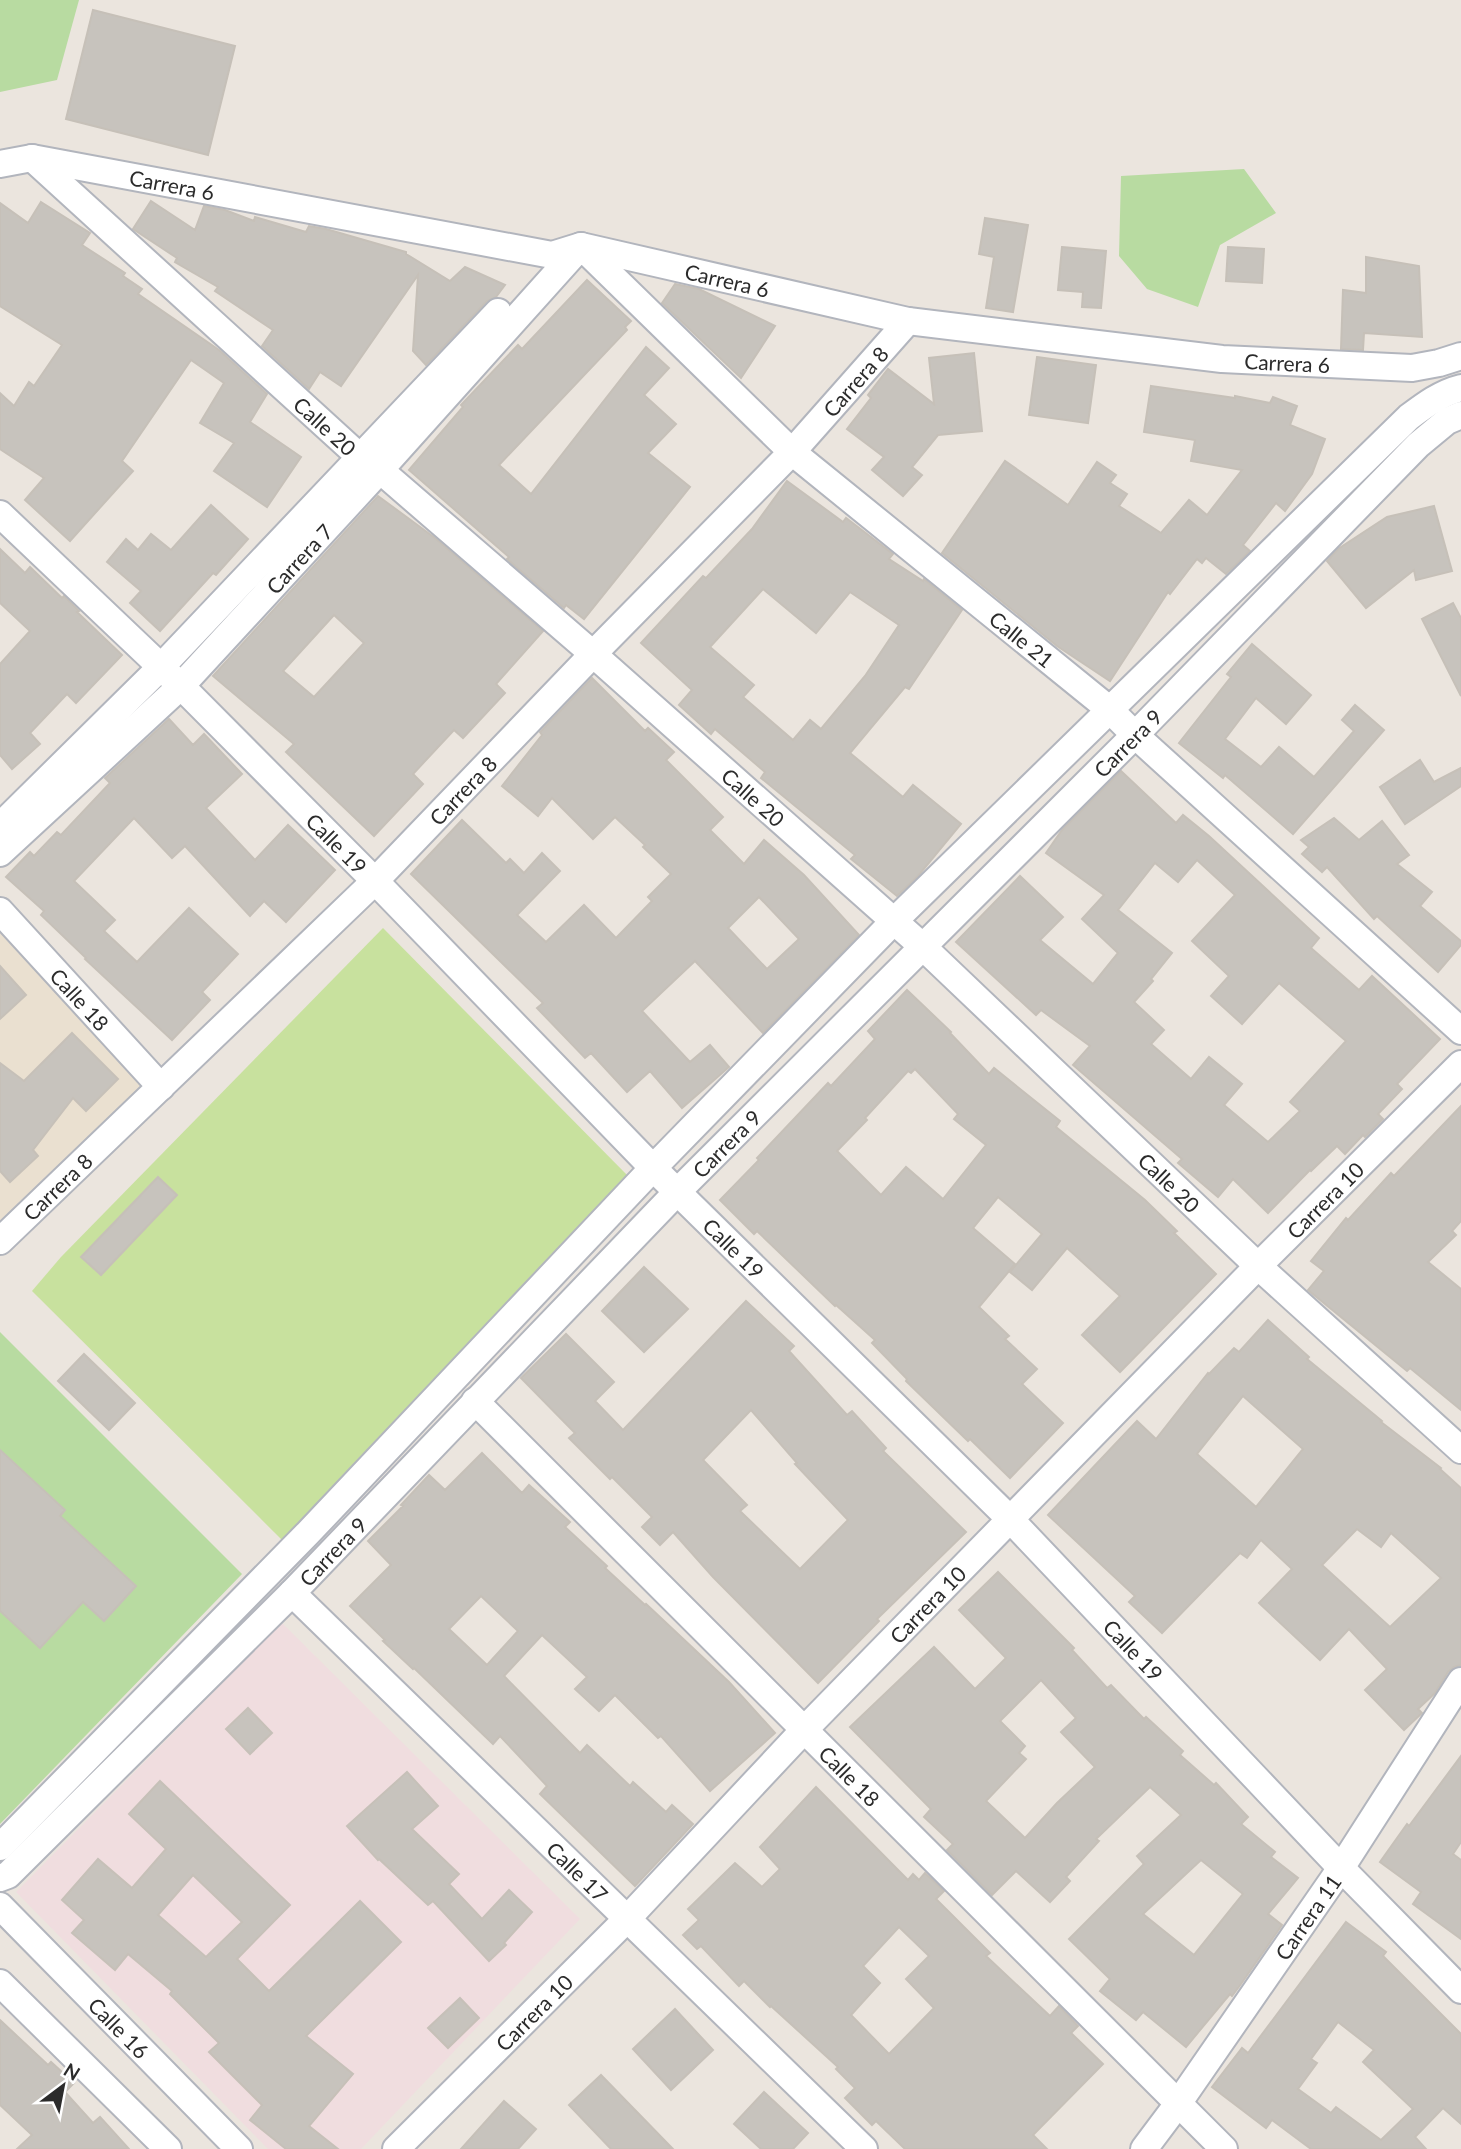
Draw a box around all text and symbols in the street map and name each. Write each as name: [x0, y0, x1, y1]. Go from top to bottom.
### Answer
street label: Carrera 6: [127, 164, 217, 204]
street label: Carrera 6: [683, 258, 772, 301]
street label: Carrera 8: [817, 341, 893, 421]
street label: Carrera 6: [1244, 348, 1331, 377]
street label: Calle 20: [289, 391, 362, 460]
street label: Carrera 7: [260, 518, 337, 598]
street label: Calle 21: [985, 605, 1059, 672]
street label: Carrera 9: [1088, 703, 1167, 782]
street label: Carrera 8: [424, 750, 501, 830]
street label: Calle 20: [717, 762, 790, 831]
street label: Calle 19: [302, 807, 372, 878]
street label: Calle 18: [46, 963, 115, 1035]
street label: Carrera 9: [687, 1104, 765, 1182]
street label: Calle 20: [1134, 1147, 1205, 1217]
street label: Carrera 8: [17, 1148, 97, 1225]
street label: Carrera 10: [1281, 1156, 1368, 1243]
street label: Calle 19: [698, 1212, 770, 1283]
street label: Carrera 9: [294, 1511, 371, 1591]
street label: Carrera 10: [884, 1560, 970, 1648]
street label: Calle 19: [1099, 1614, 1169, 1686]
street label: Calle 18: [815, 1740, 885, 1811]
street label: Calle 17: [542, 1836, 614, 1906]
street label: Carrera 11: [1269, 1869, 1346, 1964]
street label: Carrera 10: [490, 1969, 577, 2056]
street label: Calle 16: [84, 1992, 155, 2063]
north arrow: [28, 2051, 98, 2121]
text: N: [60, 2058, 85, 2085]

